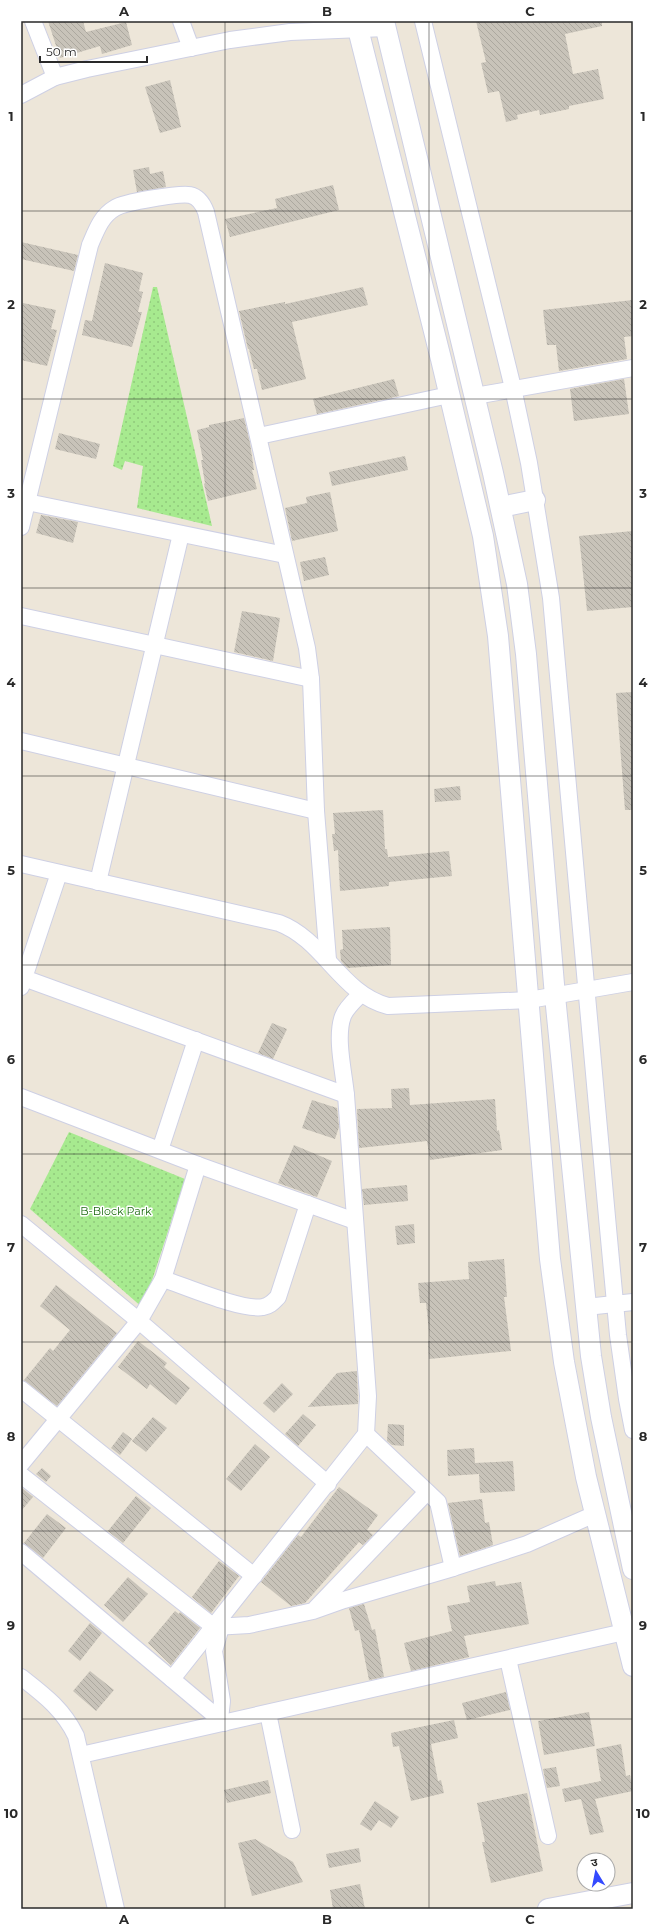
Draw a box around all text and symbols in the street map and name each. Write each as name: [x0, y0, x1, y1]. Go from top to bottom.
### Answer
text: A: [118, 3, 130, 19]
text: B: [322, 3, 332, 19]
text: C: [525, 3, 535, 19]
scale bar: [40, 38, 147, 64]
text: 50 m: [46, 44, 77, 59]
text: 1: [8, 108, 14, 124]
text: 1: [640, 108, 646, 124]
text: 2: [7, 296, 15, 312]
text: 2: [639, 296, 647, 312]
text: 3: [6, 485, 15, 501]
text: 3: [638, 485, 647, 501]
text: 4: [7, 674, 16, 690]
text: 4: [639, 674, 648, 690]
text: 5: [7, 862, 15, 878]
text: 5: [639, 862, 647, 878]
text: 6: [7, 1051, 16, 1067]
text: 6: [639, 1051, 648, 1067]
park label: B-Block Park: [80, 1204, 152, 1218]
text: 7: [7, 1239, 15, 1255]
text: 7: [639, 1239, 647, 1255]
text: 8: [7, 1428, 16, 1444]
text: 8: [639, 1428, 648, 1444]
text: 9: [7, 1617, 15, 1633]
text: 9: [639, 1617, 647, 1633]
text: 10: [4, 1805, 18, 1821]
text: 10: [636, 1805, 650, 1821]
north arrow: [576, 1852, 616, 1892]
text: उ: [590, 1855, 599, 1870]
text: A: [118, 1911, 130, 1927]
text: B: [322, 1911, 332, 1927]
text: C: [525, 1911, 535, 1927]

